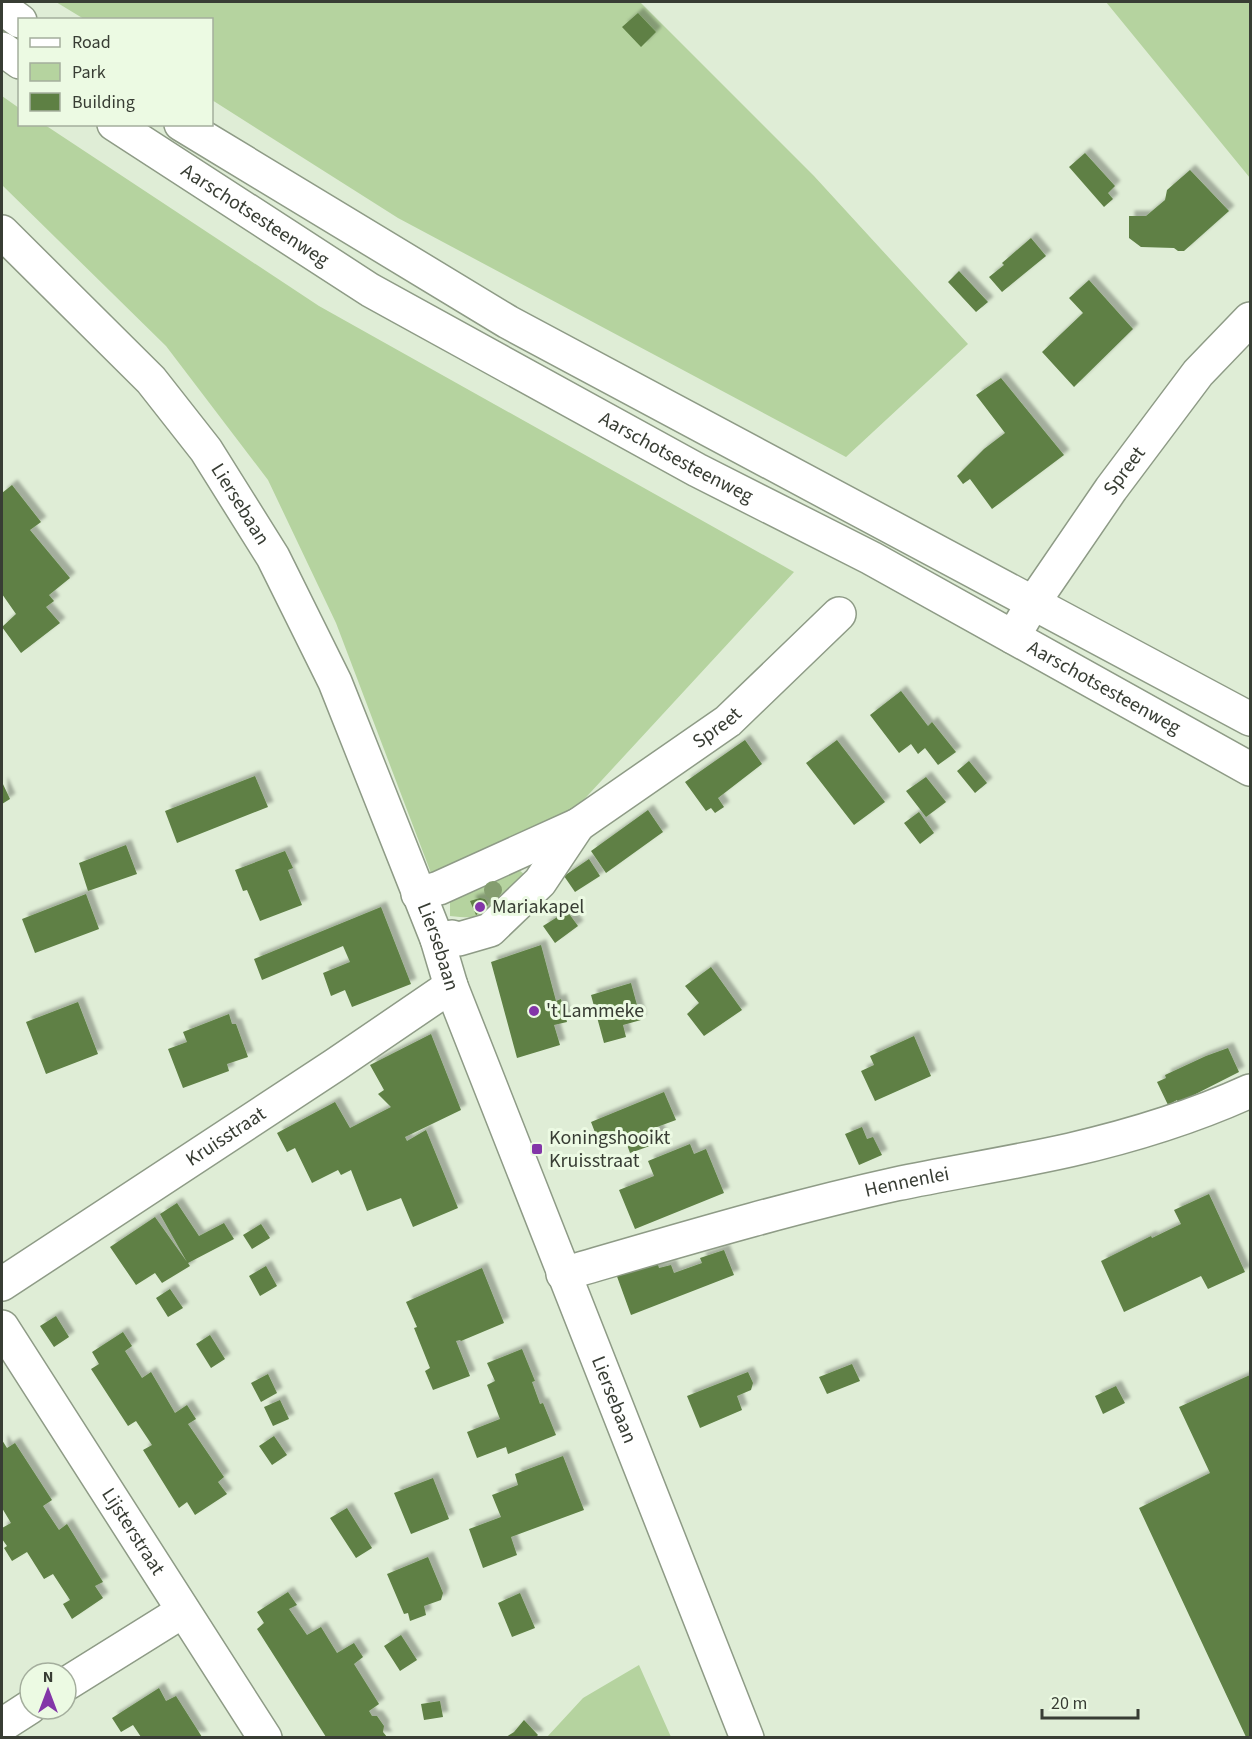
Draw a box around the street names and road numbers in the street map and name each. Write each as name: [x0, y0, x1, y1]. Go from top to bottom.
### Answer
street label: Aarschotsesteenweg: [175, 157, 335, 274]
street label: Aarschotsesteenweg: [594, 405, 758, 510]
street label: Spreet: [1097, 440, 1152, 501]
street label: Liersebaan: [204, 458, 276, 551]
street label: Aarschotsesteenweg: [1022, 634, 1186, 742]
street label: Spreet: [687, 701, 748, 756]
street label: Liersebaan: [410, 898, 466, 994]
street label: Kruisstraat: [180, 1100, 272, 1173]
street label: Hennenlei: [862, 1160, 951, 1205]
street label: Liersebaan: [584, 1352, 644, 1448]
street label: Lijsterstraat: [95, 1483, 172, 1581]

